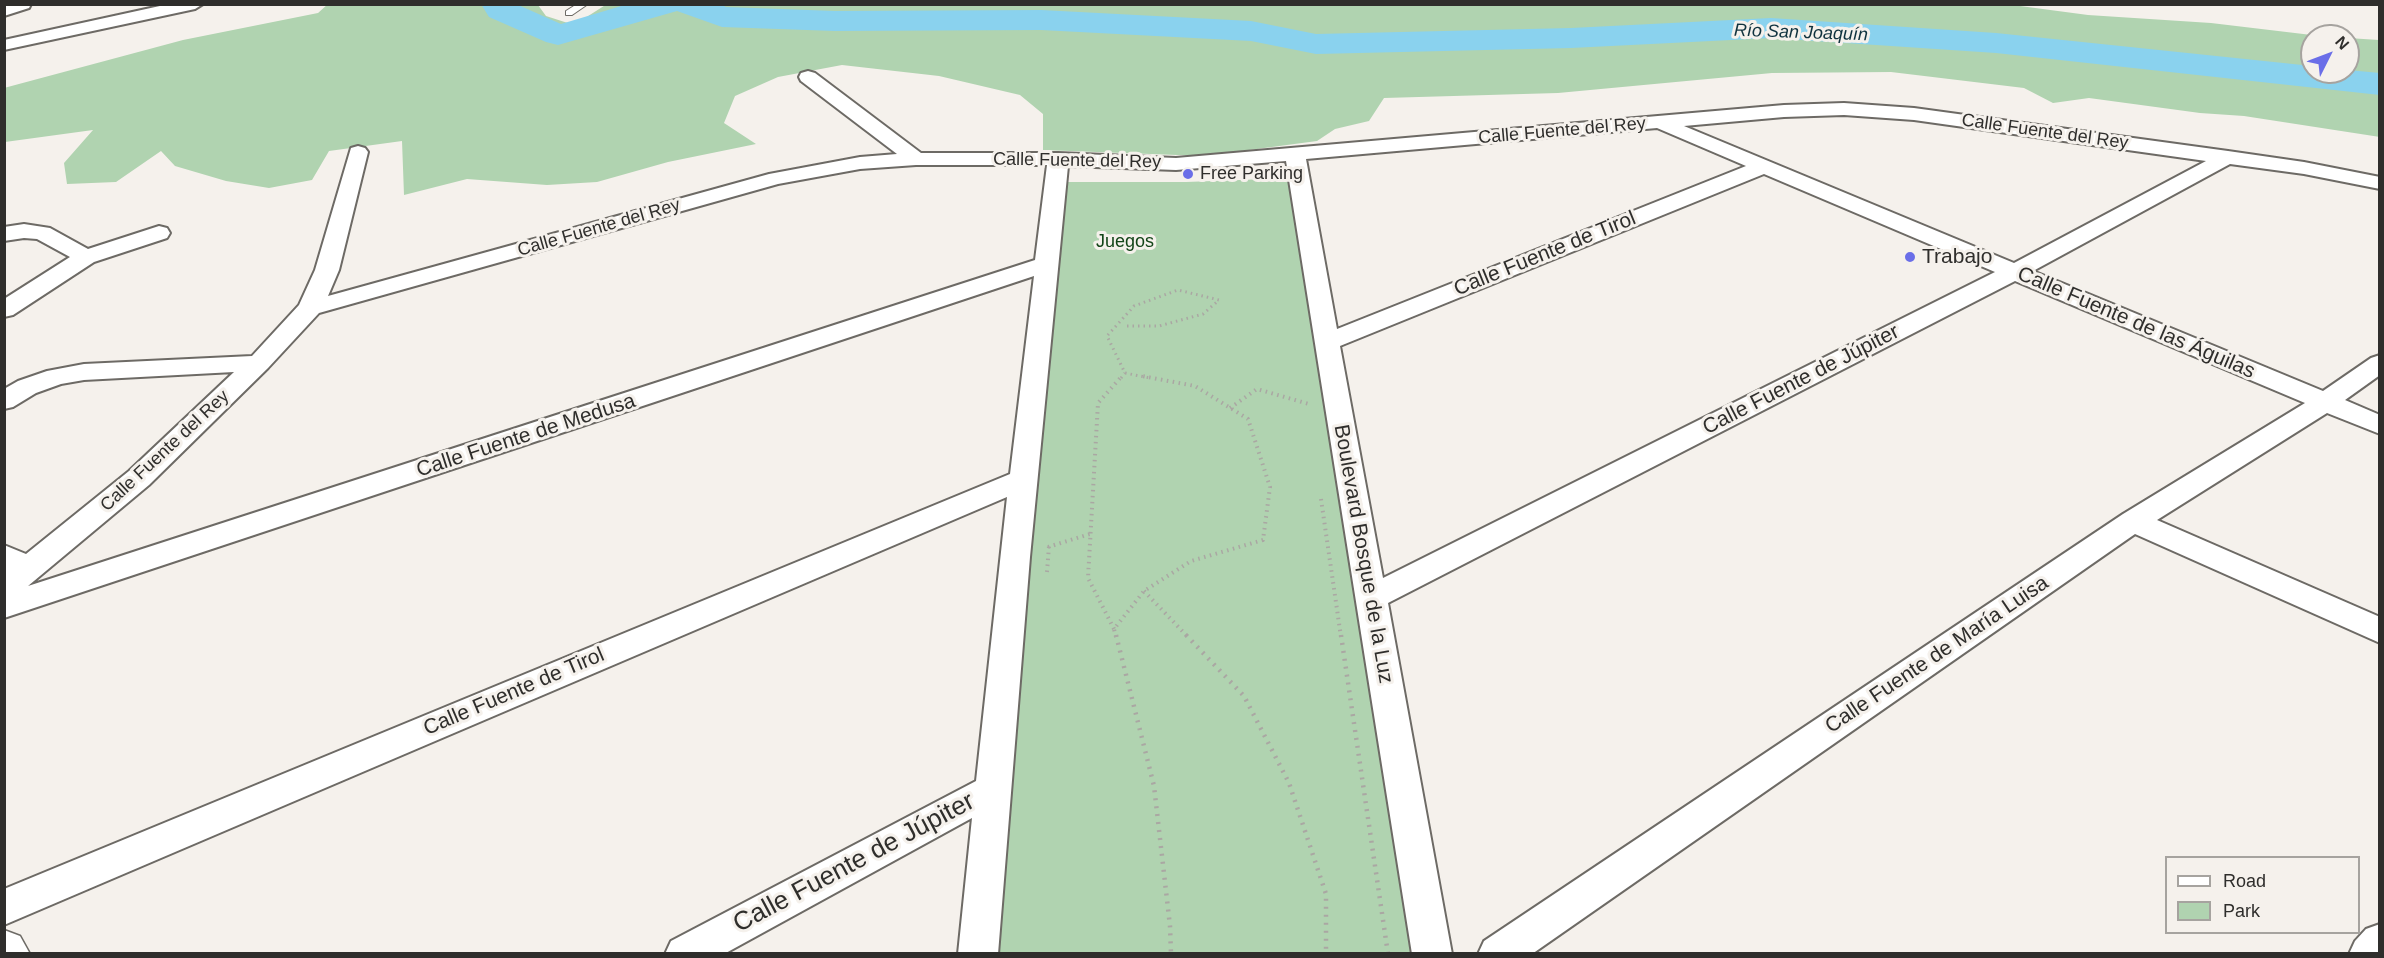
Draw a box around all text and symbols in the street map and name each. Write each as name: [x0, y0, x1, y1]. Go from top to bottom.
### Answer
water label: Río San Joaquín: [1734, 20, 1868, 46]
north arrow: [2300, 24, 2360, 84]
text: N: [2332, 33, 2352, 53]
street label: Calle Fuente del Rey: [1960, 110, 2130, 154]
street label: Calle Fuente del Rey: [1477, 113, 1647, 149]
street label: Calle Fuente del Rey: [993, 149, 1161, 173]
place label: Free Parking: [1200, 163, 1303, 185]
marker: Free Parking: [1181, 167, 1195, 181]
street label: Calle Fuente del Rey: [515, 194, 683, 262]
street label: Calle Fuente de Tirol: [1450, 206, 1640, 302]
park label: Juegos: [1096, 231, 1154, 253]
place label: Trabajo: [1922, 244, 1992, 270]
marker: Trabajo: [1903, 250, 1917, 264]
street label: Calle Fuente de las Águilas: [2013, 261, 2259, 385]
street label: Calle Fuente de Júpiter: [1699, 319, 1903, 441]
street label: Calle Fuente del Rey: [96, 386, 234, 516]
street label: Calle Fuente de Medusa: [413, 389, 639, 483]
street label: Boulevard Bosque de la Luz: [1328, 422, 1398, 686]
street label: Calle Fuente de María Luisa: [1821, 571, 2053, 739]
street label: Calle Fuente de Tirol: [420, 642, 608, 742]
street label: Calle Fuente de Júpiter: [728, 786, 980, 940]
legend: [2165, 856, 2360, 934]
text: Road: [2223, 871, 2266, 891]
text: Park: [2223, 901, 2260, 921]

